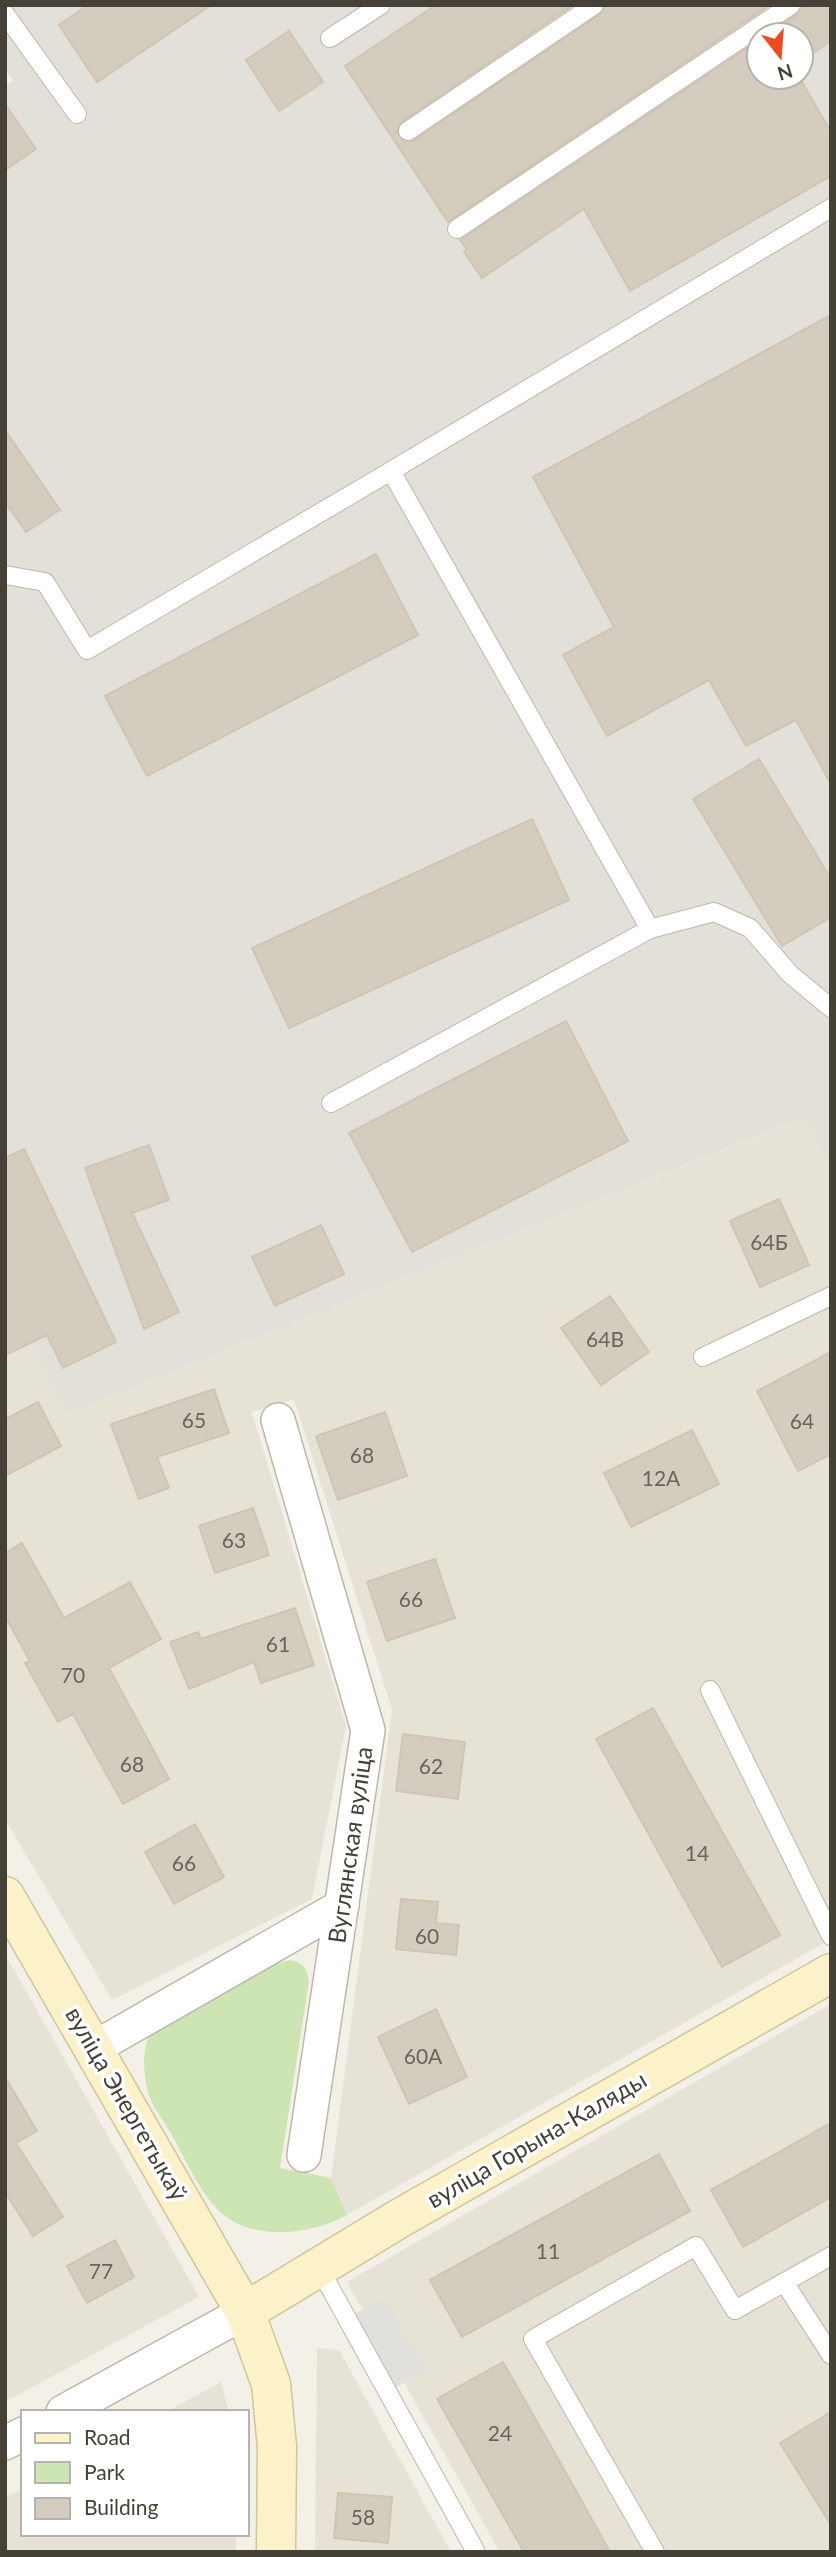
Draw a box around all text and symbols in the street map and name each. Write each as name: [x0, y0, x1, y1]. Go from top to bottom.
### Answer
north arrow: [745, 21, 815, 91]
text: N: [775, 60, 795, 86]
house number: 64Б: [750, 1229, 788, 1254]
house number: 64В: [586, 1326, 624, 1351]
house number: 65: [182, 1407, 206, 1432]
house number: 64: [790, 1408, 814, 1433]
house number: 68: [350, 1442, 374, 1467]
house number: 12А: [642, 1465, 681, 1490]
house number: 63: [222, 1527, 246, 1552]
house number: 66: [399, 1586, 423, 1611]
house number: 61: [266, 1631, 290, 1656]
house number: 70: [61, 1662, 85, 1687]
street label: Вуглянская вуліца: [321, 1745, 378, 1945]
house number: 68: [120, 1751, 144, 1776]
house number: 62: [419, 1753, 443, 1778]
house number: 14: [685, 1840, 709, 1865]
house number: 66: [172, 1850, 196, 1875]
house number: 60: [415, 1923, 439, 1948]
street label: вуліца Энергетыкаў: [60, 2001, 195, 2206]
house number: 60А: [404, 2043, 443, 2068]
street label: вуліца Горына-Каляды: [421, 2064, 651, 2213]
house number: 11: [536, 2238, 560, 2263]
house number: 77: [89, 2258, 113, 2283]
legend: [21, 2410, 248, 2536]
house number: 24: [488, 2420, 512, 2445]
text: Road: [84, 2424, 131, 2449]
text: Park: [84, 2459, 125, 2484]
text: Building: [84, 2494, 159, 2519]
house number: 58: [351, 2504, 375, 2529]

